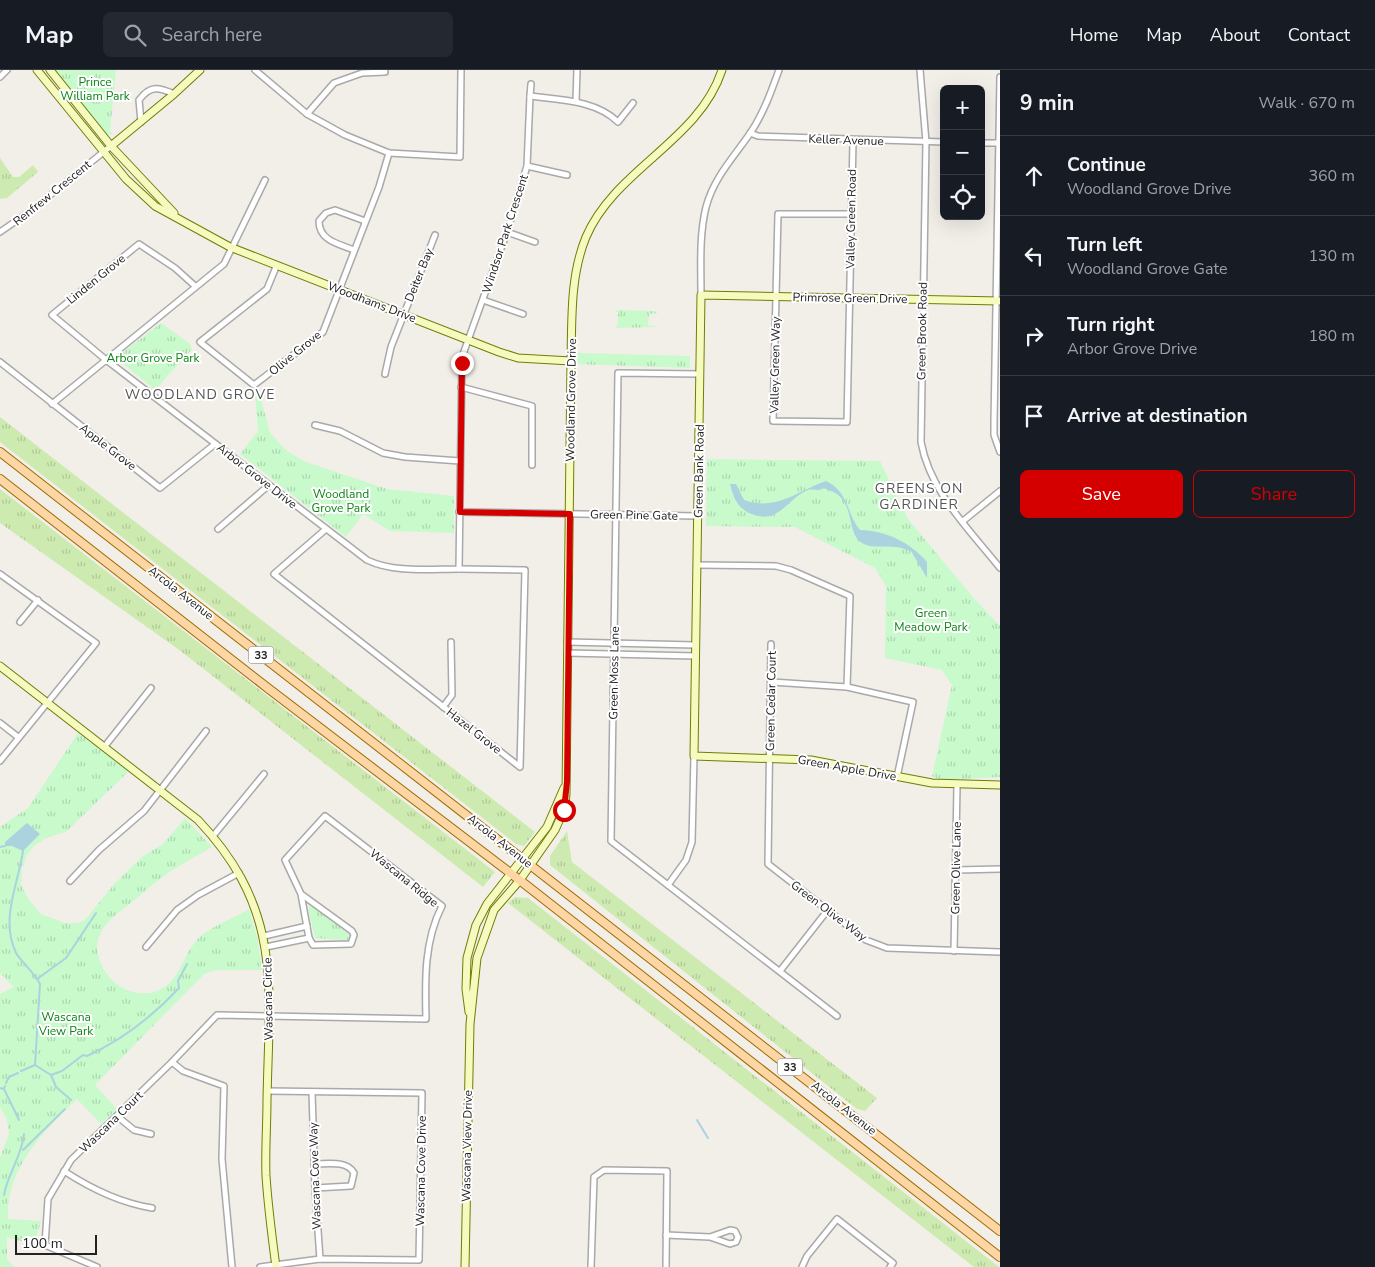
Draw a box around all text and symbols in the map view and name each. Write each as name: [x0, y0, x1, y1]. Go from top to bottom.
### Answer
search box: [103, 12, 453, 57]
text: Map: [25, 19, 73, 51]
icon: search: [121, 21, 149, 49]
text: Search here: [161, 22, 262, 48]
text: Home: [1070, 23, 1118, 47]
text: Map: [1146, 23, 1182, 47]
text: About: [1210, 23, 1260, 47]
text: Contact: [1288, 23, 1350, 47]
park label: Prince William Park: [60, 74, 131, 104]
map controls: [940, 85, 985, 220]
button: +: [940, 85, 985, 130]
text: 9 min: [1020, 89, 1074, 117]
text: Walk · 670 m: [1259, 92, 1355, 114]
button: −: [940, 130, 985, 175]
street label: Keller Avenue: [808, 131, 884, 149]
text: Continue: [1067, 152, 1146, 178]
street label: Renfrew Crescent: [10, 156, 95, 229]
icon: ahead: [1020, 162, 1048, 190]
text: 360 m: [1308, 165, 1355, 187]
street label: Valley Green Road: [842, 169, 860, 270]
street label: Windsor Park Crescent: [478, 172, 532, 295]
button: locate: [940, 175, 985, 220]
text: Woodland Grove Drive: [1067, 178, 1231, 200]
text: Turn left: [1067, 232, 1142, 258]
icon: left: [1020, 242, 1048, 270]
street label: Deiter Bay: [401, 245, 437, 304]
text: 130 m: [1308, 245, 1355, 267]
street label: Linden Grove: [63, 250, 129, 308]
text: Woodland Grove Gate: [1067, 258, 1227, 280]
street label: Woodhams Drive: [325, 278, 419, 326]
street label: Green Brook Road: [913, 282, 931, 380]
street label: Primrose Green Drive: [792, 289, 908, 307]
text: Turn right: [1067, 312, 1154, 338]
street label: Valley Green Way: [766, 315, 784, 415]
icon: right: [1020, 322, 1048, 350]
text: 180 m: [1308, 325, 1355, 347]
street label: Olive Grove: [265, 327, 325, 379]
street label: Woodland Grove Drive: [562, 338, 580, 462]
text: Arbor Grove Drive: [1067, 338, 1197, 360]
park label: Arbor Grove Park: [106, 350, 201, 366]
route end: [451, 352, 474, 375]
district label: WOODLAND GROVE: [125, 385, 275, 404]
icon: arrive: [1020, 402, 1048, 430]
text: Arrive at destination: [1067, 403, 1248, 429]
street label: Apple Grove: [76, 420, 140, 474]
street label: Green Bank Road: [690, 424, 708, 518]
street label: Arbor Grove Drive: [214, 440, 300, 512]
button: Save: [1020, 470, 1183, 518]
button: Share: [1193, 470, 1355, 518]
district label: GREENS ON GARDINER: [875, 479, 963, 514]
park label: Woodland Grove Park: [311, 486, 372, 516]
street label: Green Pine Gate: [590, 506, 678, 524]
street label: Arcola Avenue: [145, 562, 217, 624]
park label: Green Meadow Park: [894, 605, 969, 635]
street label: Green Moss Lane: [605, 626, 623, 720]
road number: 33: [248, 646, 274, 664]
street label: Green Cedar Court: [762, 650, 780, 751]
street label: Hazel Grove: [443, 704, 505, 758]
street label: Green Apple Drive: [796, 751, 898, 785]
route start: [553, 799, 576, 822]
street label: Arcola Avenue: [464, 810, 536, 872]
street label: Green Olive Lane: [947, 821, 965, 915]
street label: Wascana Ridge: [366, 845, 442, 911]
street label: Green Olive Way: [788, 877, 871, 945]
street label: Wascana Circle: [259, 957, 277, 1041]
park label: Wascana View Park: [38, 1009, 94, 1039]
road number: 33: [778, 1059, 802, 1076]
street label: Arcola Avenue: [808, 1077, 880, 1139]
street label: Wascana Court: [76, 1087, 147, 1156]
street label: Wascana View Drive: [458, 1090, 476, 1202]
street label: Wascana Cove Drive: [412, 1115, 430, 1227]
street label: Wascana Cove Way: [305, 1121, 325, 1230]
scale bar: [15, 1232, 98, 1255]
text: 100 m: [22, 1234, 63, 1253]

